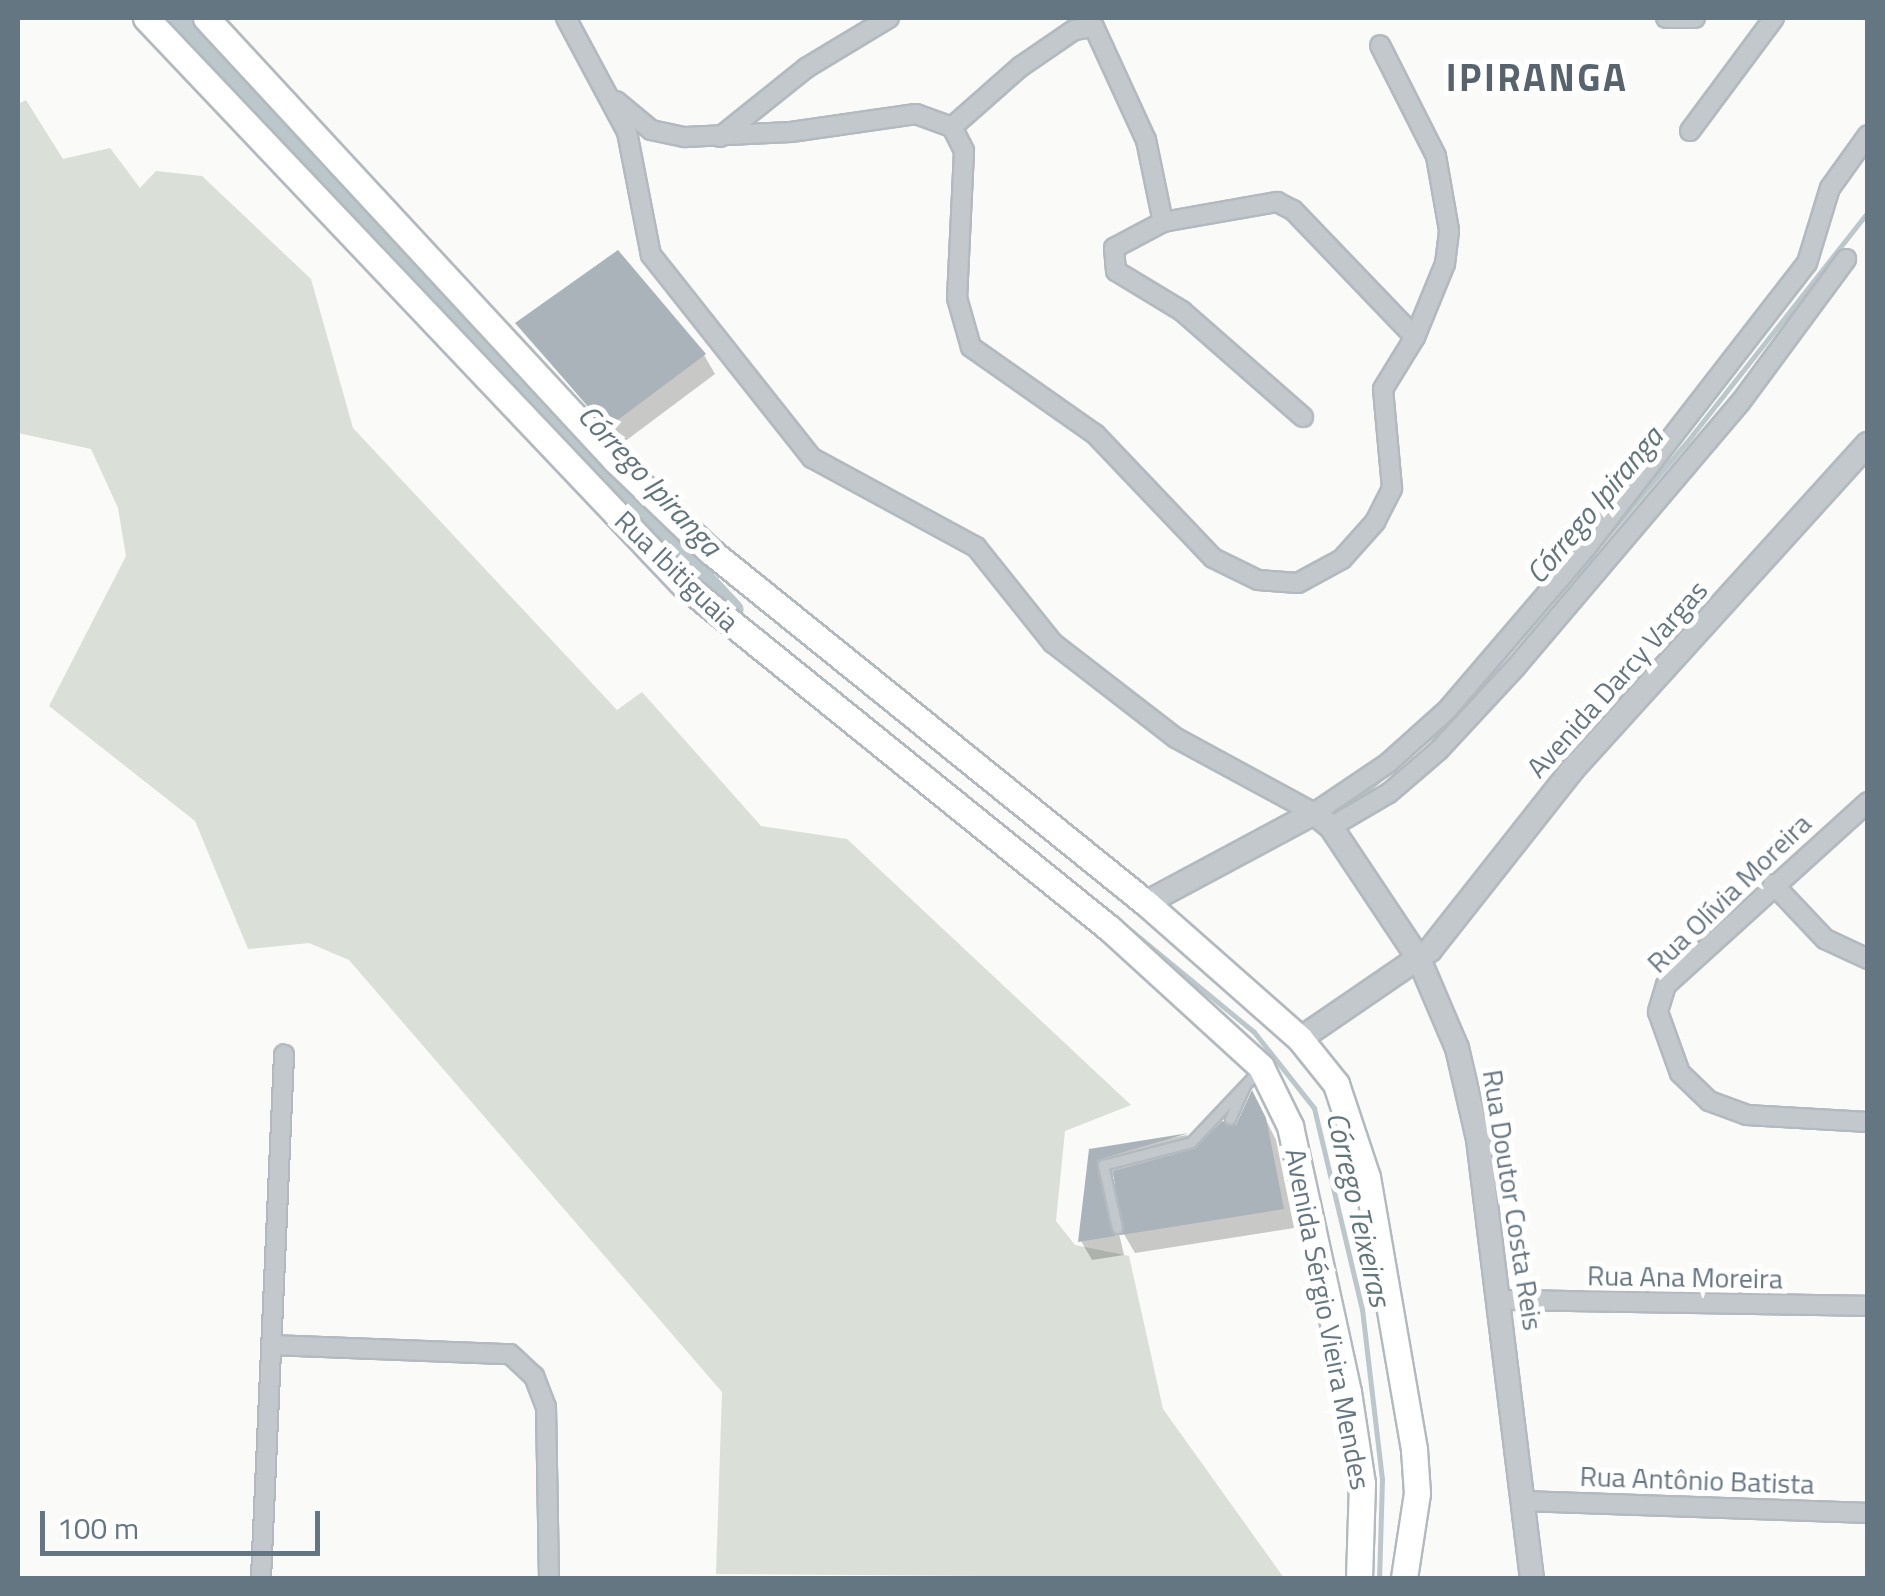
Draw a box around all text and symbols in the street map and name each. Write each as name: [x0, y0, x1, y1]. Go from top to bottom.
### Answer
district label: IPIRANGA: [1446, 55, 1628, 101]
water label: Córrego Ipiranga: [571, 397, 729, 563]
water label: Córrego Ipiranga: [1518, 419, 1670, 591]
street label: Rua Ibitiguaia: [608, 504, 746, 638]
street label: Avenida Darcy Vargas: [1520, 574, 1714, 784]
street label: Rua Olívia Moreira: [1640, 806, 1818, 980]
street label: Rua Doutor Costa Reis: [1476, 1067, 1550, 1333]
water label: Córrego Teixeiras: [1319, 1108, 1399, 1310]
street label: Avenida Sérgio Vieira Mendes: [1278, 1145, 1378, 1493]
street label: Rua Ana Moreira: [1587, 1258, 1783, 1296]
street label: Rua Antônio Batista: [1579, 1459, 1815, 1501]
scale bar: [45, 1491, 325, 1553]
text: 100 m: [57, 1505, 139, 1551]

